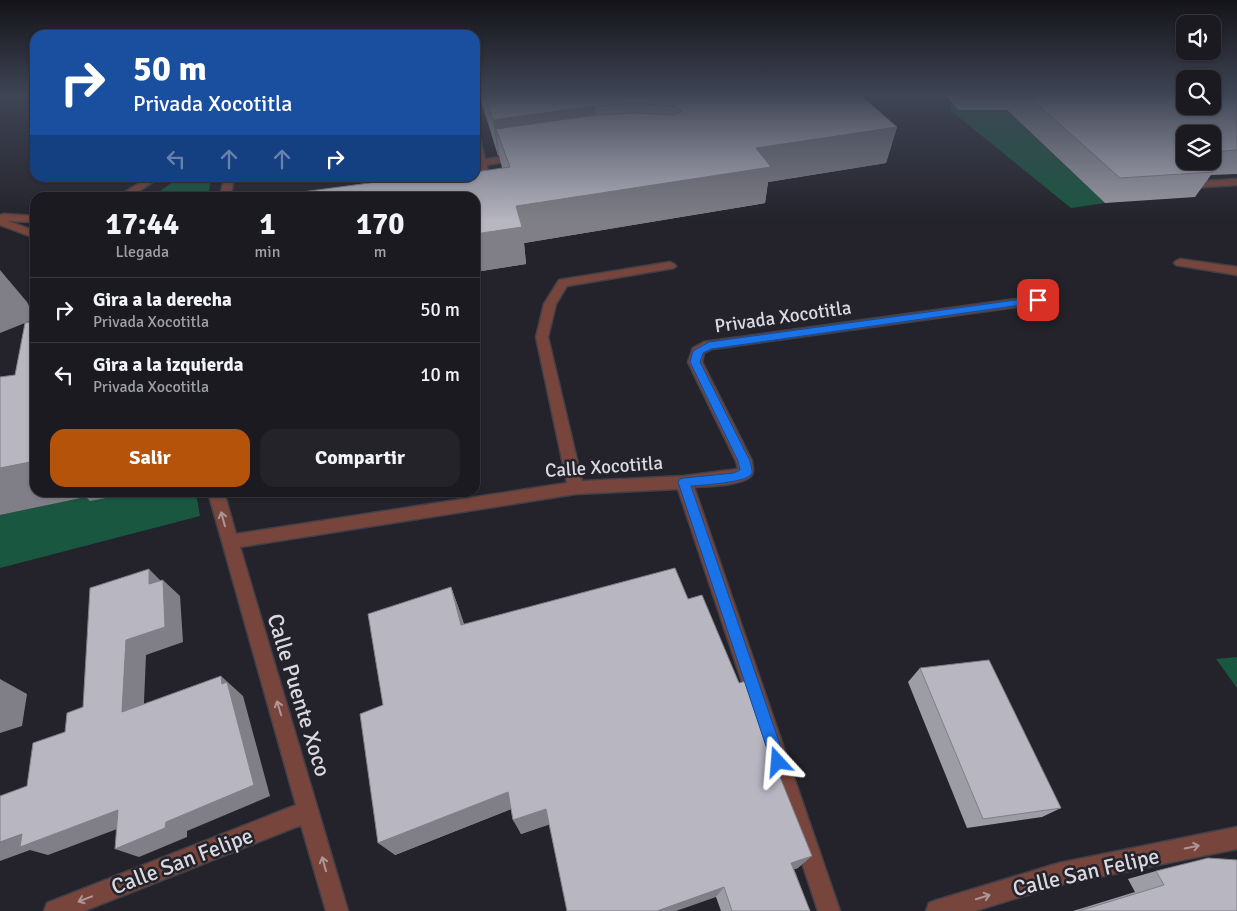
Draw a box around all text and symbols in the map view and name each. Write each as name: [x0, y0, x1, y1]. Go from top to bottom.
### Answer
map controls: [1176, 15, 1221, 170]
button: sound: [1176, 15, 1221, 60]
text: 50 m: [133, 47, 207, 90]
icon: right: [50, 50, 115, 115]
button: search: [1176, 70, 1221, 115]
text: Privada Xocotitla: [133, 90, 293, 117]
button: layers: [1176, 125, 1221, 170]
icon: left: [162, 145, 190, 173]
icon: ahead: [215, 145, 243, 173]
icon: ahead: [268, 145, 296, 173]
icon: right: [321, 145, 349, 173]
text: 17:44: [105, 206, 179, 243]
text: 1: [259, 206, 276, 243]
text: 170: [356, 206, 404, 243]
text: Llegada: [115, 242, 169, 262]
text: min: [255, 242, 280, 262]
text: m: [374, 242, 387, 262]
pin: [1017, 279, 1059, 321]
icon: arrive: [1024, 286, 1052, 314]
text: Gira a la derecha: [93, 288, 232, 312]
icon: right: [50, 296, 78, 324]
street label: Privada Xocotitla: [713, 296, 853, 338]
text: 50 m: [420, 298, 460, 322]
text: Privada Xocotitla: [93, 312, 209, 332]
text: Gira a la izquierda: [93, 353, 243, 377]
icon: left: [50, 361, 78, 389]
text: 10 m: [420, 363, 460, 387]
text: Privada Xocotitla: [93, 377, 209, 397]
button: Salir: [50, 429, 250, 487]
button: Compartir: [260, 429, 460, 487]
street label: Calle Xocotitla: [544, 451, 664, 483]
one-way arrow: [218, 511, 227, 527]
street label: Calle Puente Xoco: [261, 610, 337, 780]
one-way arrow: [273, 701, 283, 717]
position arrow: [751, 735, 803, 787]
street label: Calle San Felipe: [107, 822, 257, 900]
street label: Calle San Felipe: [1010, 842, 1162, 902]
one-way arrow: [1184, 842, 1200, 852]
one-way arrow: [319, 857, 329, 873]
one-way arrow: [975, 891, 991, 901]
one-way arrow: [77, 895, 93, 904]

